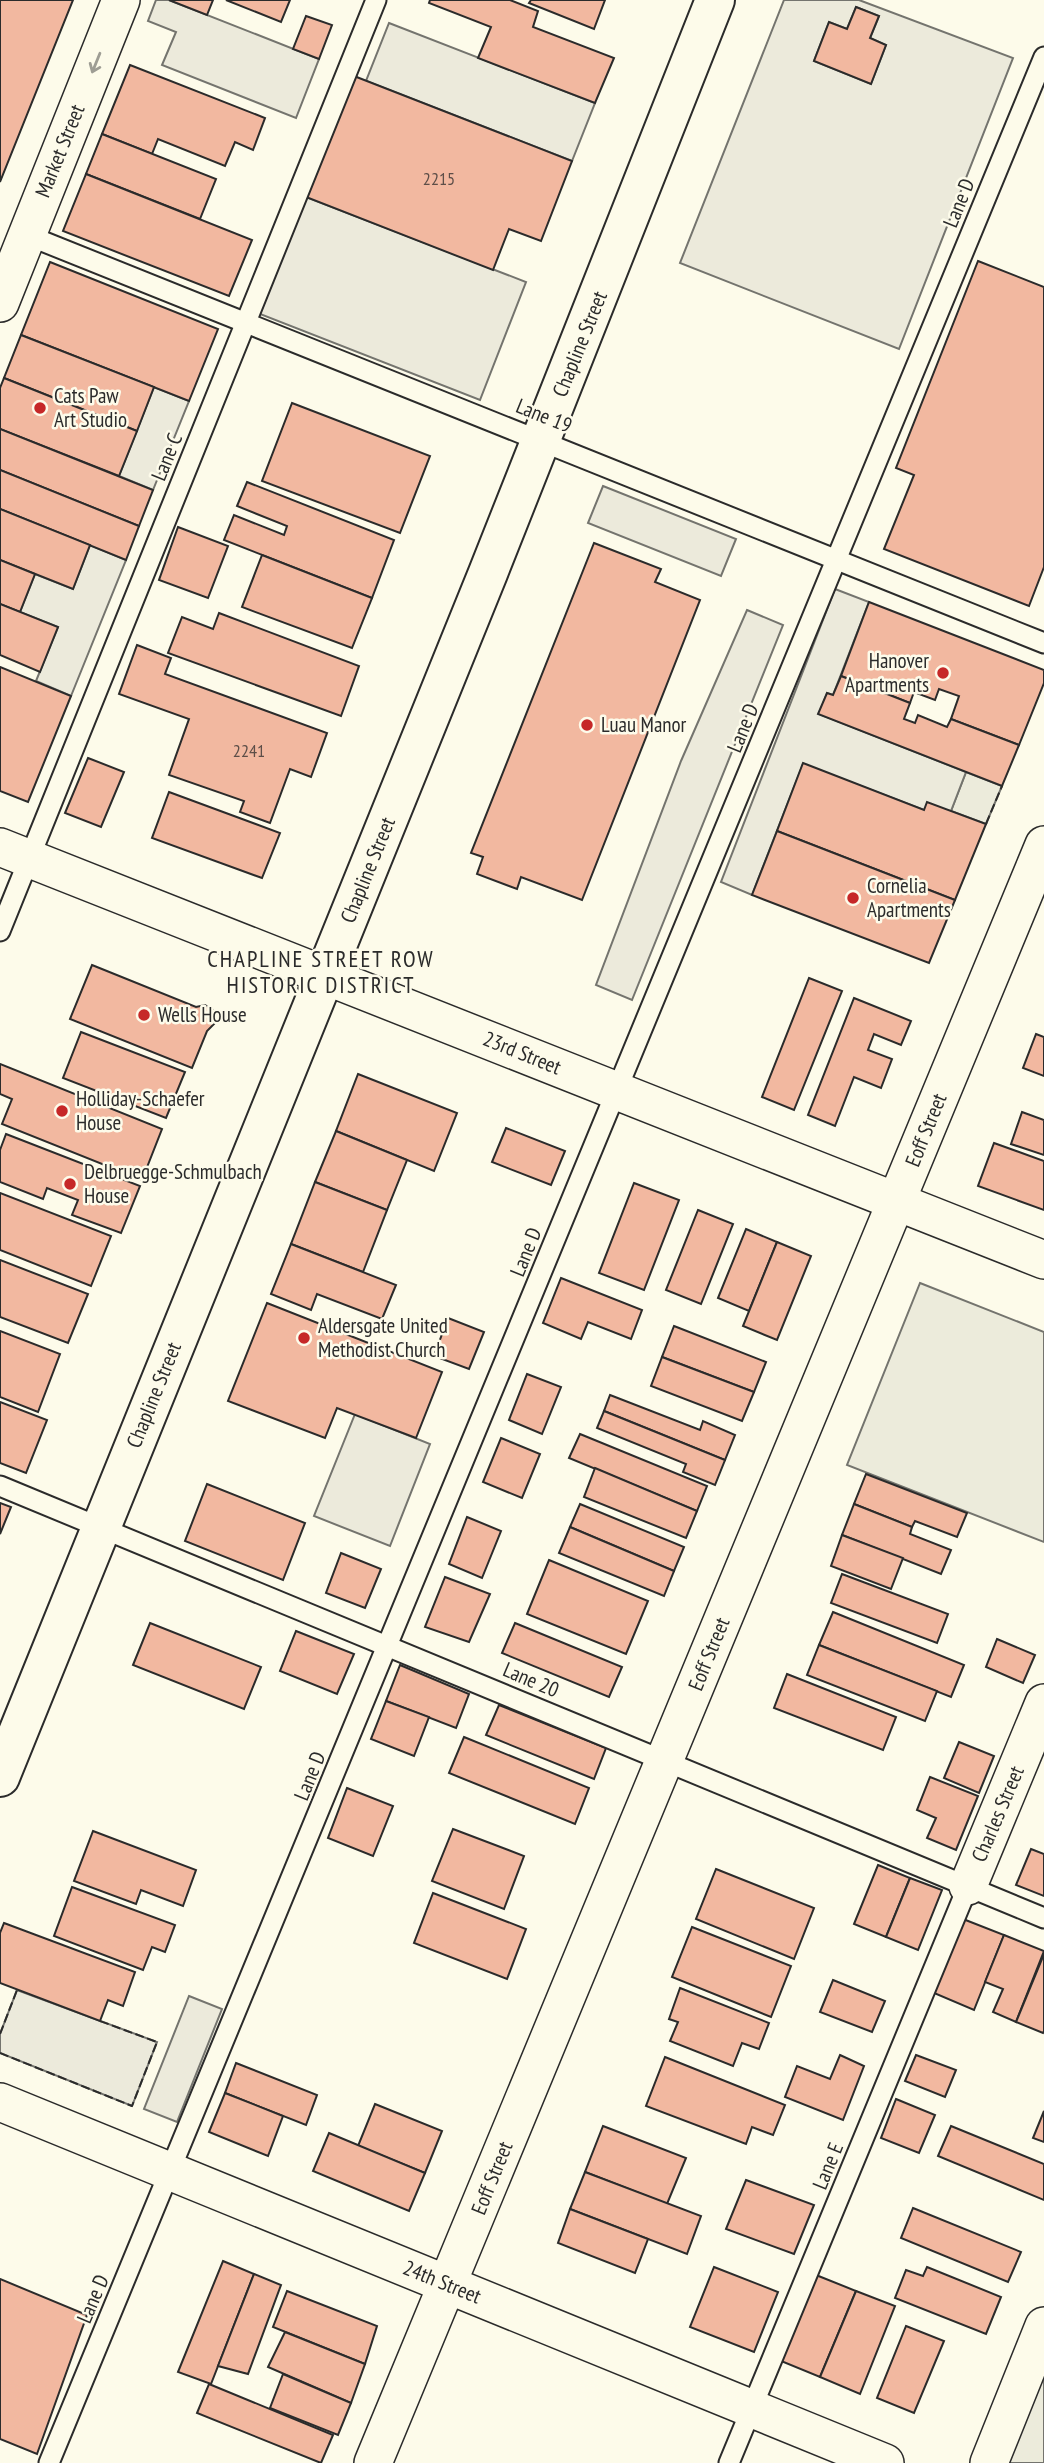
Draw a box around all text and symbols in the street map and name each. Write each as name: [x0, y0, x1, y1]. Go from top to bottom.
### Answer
one-way arrow: [88, 52, 101, 74]
street label: Market Street: [29, 100, 90, 201]
house number: 2215: [423, 167, 455, 190]
street label: Lane D: [937, 174, 980, 231]
street label: Chapline Street: [546, 287, 613, 401]
place label: Cats Paw Art Studio: [54, 382, 127, 433]
street label: Lane 19: [512, 392, 576, 439]
marker: Cats Paw Art Studio: [32, 400, 48, 416]
street label: Lane C: [145, 429, 188, 484]
place label: Hanover Apartments: [845, 647, 929, 698]
marker: Hanover Apartments: [935, 665, 951, 681]
street label: Lane D: [721, 699, 764, 756]
place label: Luau Manor: [601, 711, 687, 738]
marker: Luau Manor: [579, 717, 595, 733]
house number: 2241: [233, 739, 265, 762]
street label: Chapline Street: [334, 813, 401, 927]
place label: Cornelia Apartments: [867, 872, 951, 923]
marker: Cornelia Apartments: [845, 890, 861, 906]
district label: CHAPLINE STREET ROW HISTORIC DISTRICT: [207, 944, 435, 999]
place label: Wells House: [158, 1001, 247, 1028]
marker: Wells House: [136, 1007, 152, 1023]
street label: 23rd Street: [479, 1025, 565, 1080]
place label: Holliday-Schaefer House: [76, 1085, 205, 1136]
street label: Eoff Street: [899, 1089, 952, 1170]
marker: Holliday-Schaefer House: [54, 1103, 70, 1119]
place label: Delbruegge-Schmulbach House: [84, 1158, 262, 1209]
marker: Delbruegge-Schmulbach House: [62, 1176, 78, 1192]
street label: Lane D: [504, 1223, 547, 1280]
place label: Aldersgate United Methodist Church: [318, 1312, 448, 1363]
marker: Aldersgate United Methodist Church: [296, 1330, 312, 1346]
street label: Chapline Street: [120, 1338, 187, 1452]
street label: Eoff Street: [682, 1613, 735, 1694]
street label: Lane 20: [499, 1656, 563, 1703]
street label: Lane D: [288, 1747, 331, 1804]
street label: Charles Street: [965, 1762, 1030, 1866]
street label: Eoff Street: [465, 2137, 518, 2218]
street label: Lane E: [806, 2138, 849, 2193]
street label: 24th Street: [399, 2254, 485, 2309]
street label: Lane D: [70, 2270, 115, 2327]

